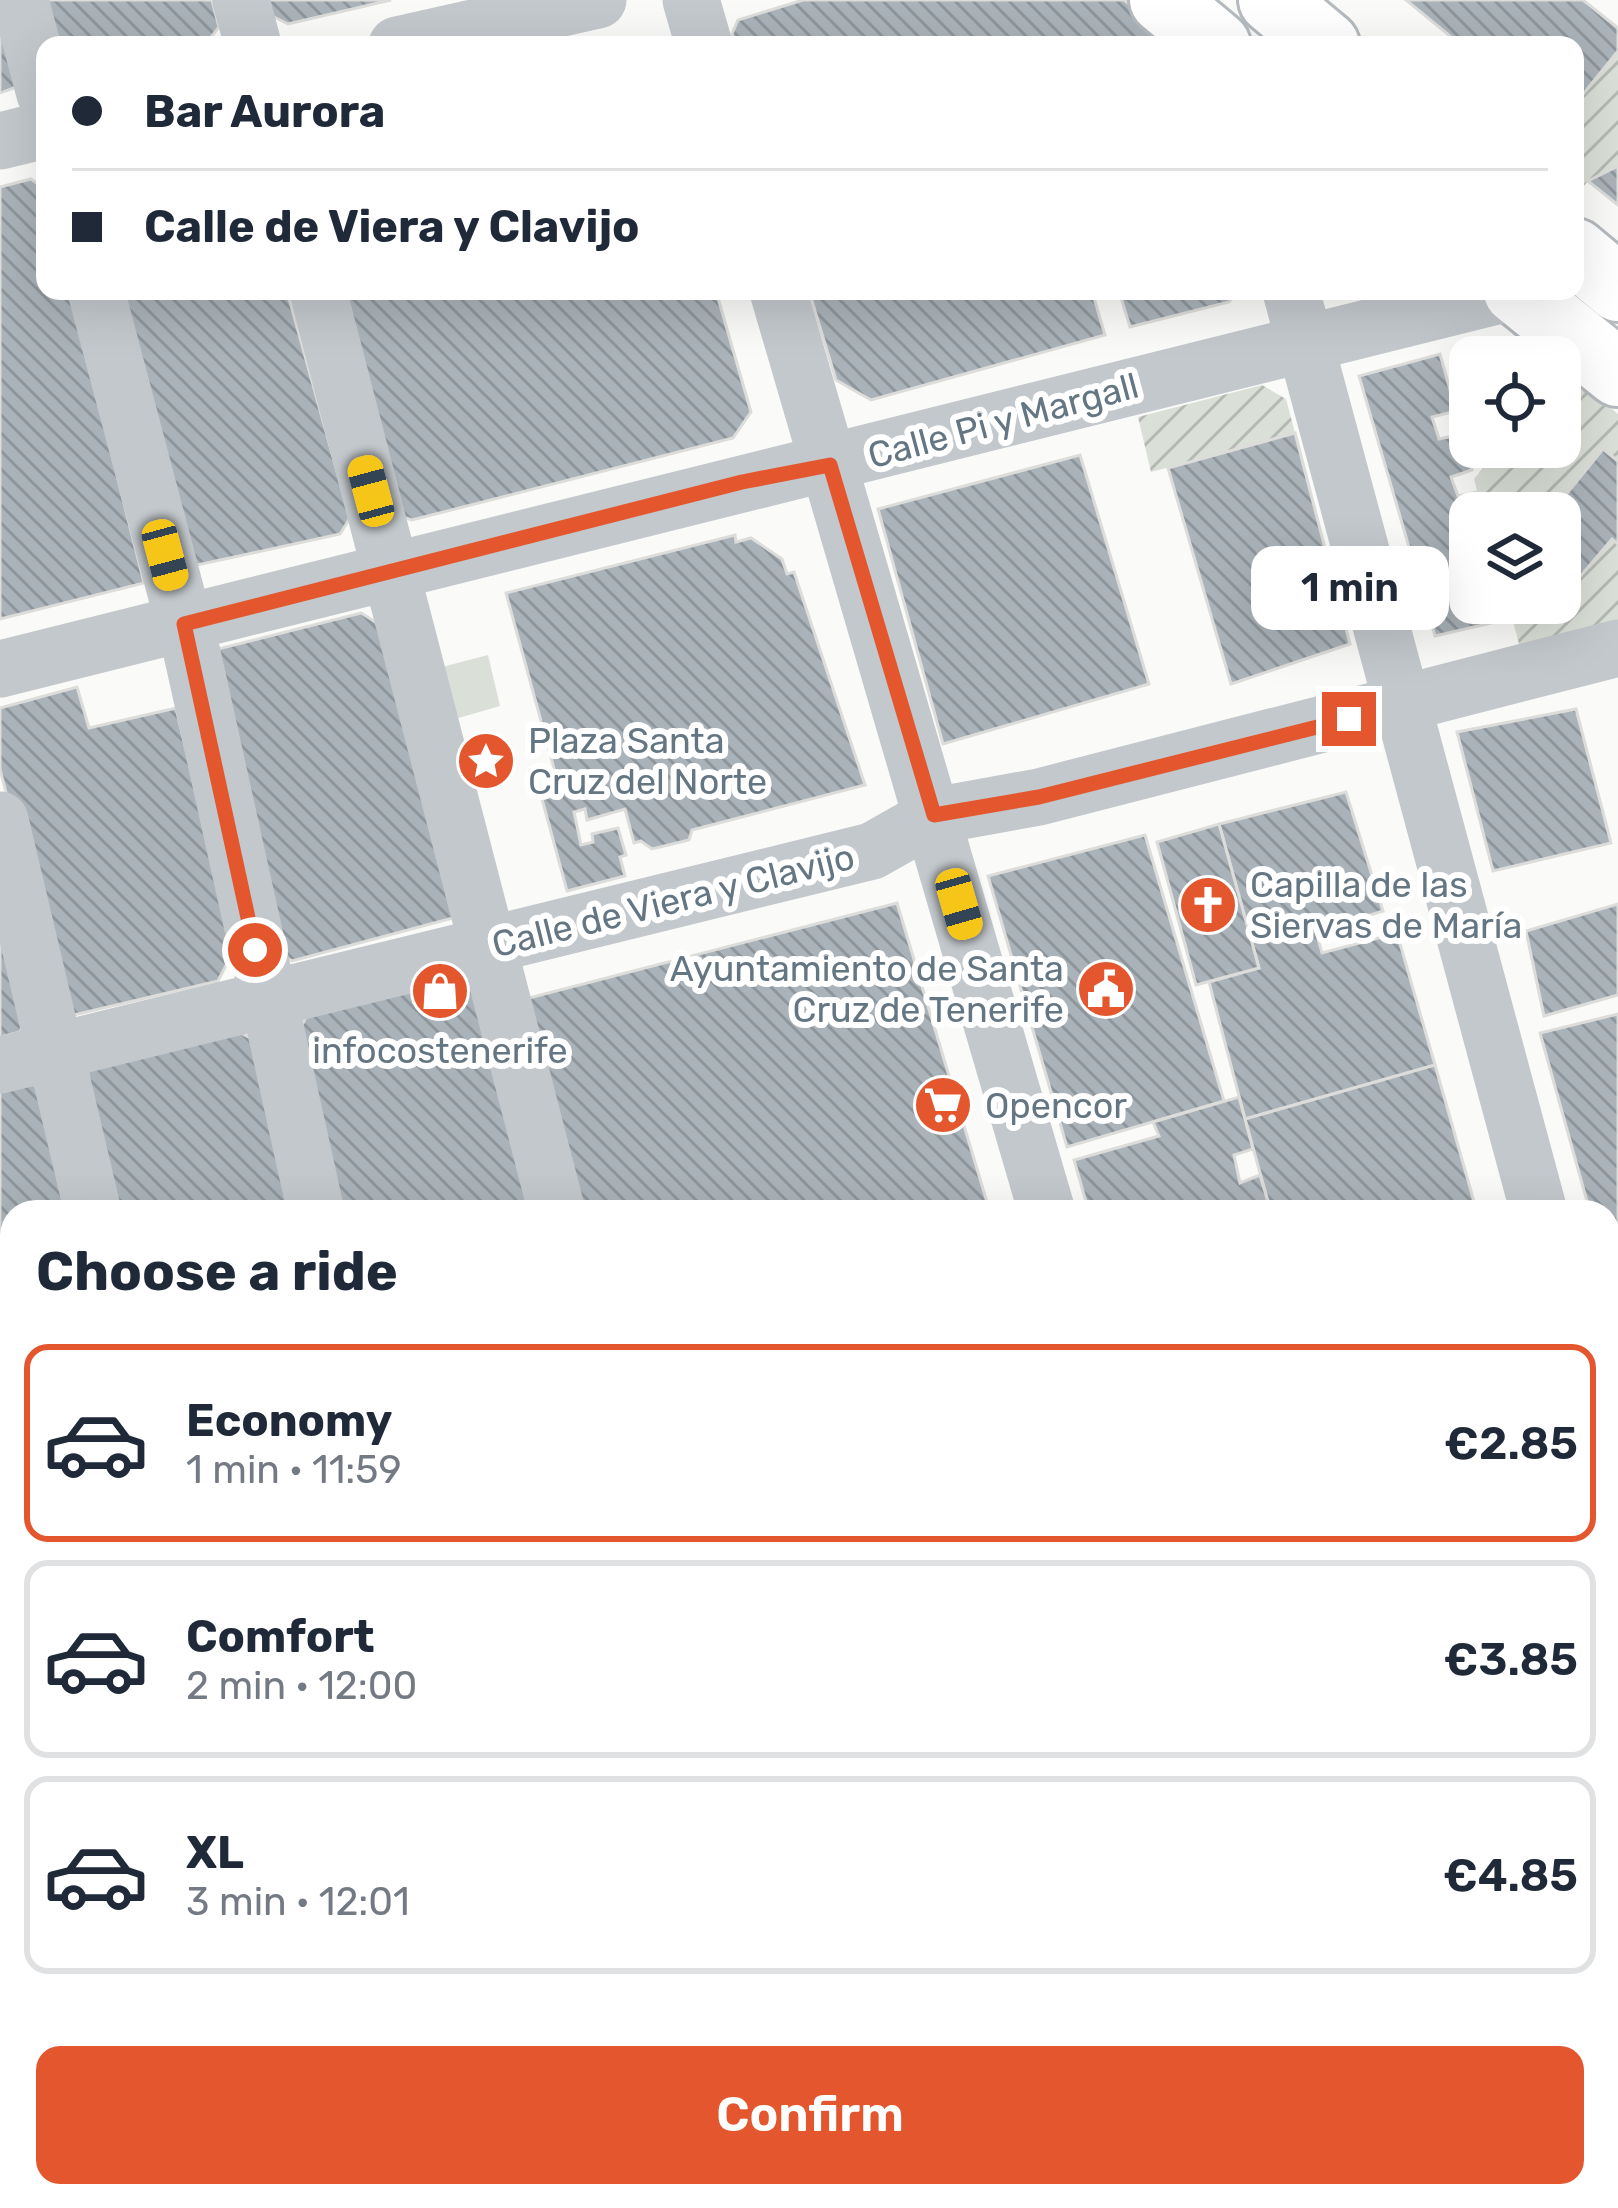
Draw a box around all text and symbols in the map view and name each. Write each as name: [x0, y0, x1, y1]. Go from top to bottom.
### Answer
text: Bar Aurora: [144, 85, 385, 138]
text: Calle de Viera y Clavijo: [144, 200, 640, 253]
map controls: [1449, 336, 1581, 624]
button: locate: [1449, 336, 1581, 468]
street label: Calle Pi y Margall: [863, 364, 1143, 477]
car: [344, 452, 398, 530]
button: layers: [1449, 492, 1581, 624]
car: [138, 516, 192, 594]
callout: 1 min: [1250, 545, 1448, 629]
text: 1 min: [1301, 565, 1399, 611]
route end: [1322, 692, 1376, 746]
place label: Plaza Santa Cruz del Norte: [528, 719, 767, 803]
place icon: Plaza Santa Cruz del Norte: [455, 730, 517, 792]
street label: Calle de Viera y Clavijo: [488, 835, 859, 966]
place label: Capilla de las Siervas de María: [1250, 863, 1522, 947]
car: [932, 864, 986, 944]
church icon: Capilla de las Siervas de María: [1177, 874, 1239, 936]
route start: [228, 923, 282, 977]
place label: Ayuntamiento de Santa Cruz de Tenerife: [670, 947, 1064, 1031]
public building icon: Ayuntamiento de Santa Cruz de Tenerife: [1075, 958, 1137, 1020]
shop icon: infocostenerife: [409, 960, 471, 1022]
place label: infocostenerife: [312, 1029, 568, 1072]
supermarket icon: Opencor: [912, 1074, 974, 1136]
place label: Opencor: [985, 1084, 1127, 1127]
text: Choose a ride: [36, 1240, 398, 1304]
icon: car: [42, 1389, 150, 1497]
text: Economy: [186, 1394, 392, 1447]
text: €2.85: [1444, 1417, 1578, 1470]
text: 1 min · 11:59: [186, 1447, 402, 1493]
icon: car: [42, 1605, 150, 1713]
text: Comfort: [186, 1610, 375, 1663]
text: €3.85: [1444, 1633, 1578, 1686]
text: 2 min · 12:00: [186, 1663, 417, 1709]
icon: car: [42, 1821, 150, 1929]
text: XL: [186, 1826, 244, 1879]
text: €4.85: [1443, 1849, 1578, 1902]
text: 3 min · 12:01: [186, 1879, 410, 1925]
button: Confirm: [36, 2046, 1584, 2184]

